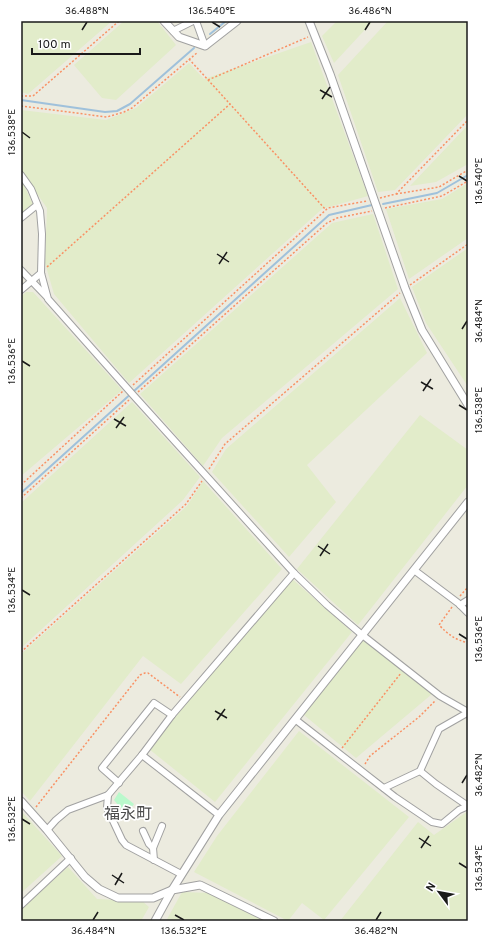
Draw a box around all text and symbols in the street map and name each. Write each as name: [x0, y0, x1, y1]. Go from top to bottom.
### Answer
text: 36.488°N: [65, 5, 109, 18]
text: 136.540°E: [188, 5, 236, 18]
text: 36.486°N: [348, 5, 392, 18]
scale bar: [32, 30, 140, 56]
text: 100 m: [38, 37, 71, 53]
text: 136.538°E: [6, 109, 19, 155]
text: 136.540°E: [473, 157, 486, 205]
text: 36.484°N: [473, 299, 486, 343]
text: 136.536°E: [6, 338, 19, 384]
text: 136.538°E: [473, 387, 486, 433]
text: 136.534°E: [6, 567, 19, 613]
text: 136.536°E: [473, 616, 486, 662]
text: 36.482°N: [473, 753, 486, 797]
text: 136.532°E: [6, 796, 19, 842]
district label: 福永町: [104, 805, 152, 825]
text: 136.534°E: [473, 845, 486, 891]
north arrow: [419, 872, 459, 912]
text: N: [423, 880, 439, 894]
text: 36.484°N: [71, 925, 115, 938]
text: 136.532°E: [161, 925, 207, 938]
text: 36.482°N: [354, 925, 398, 938]

